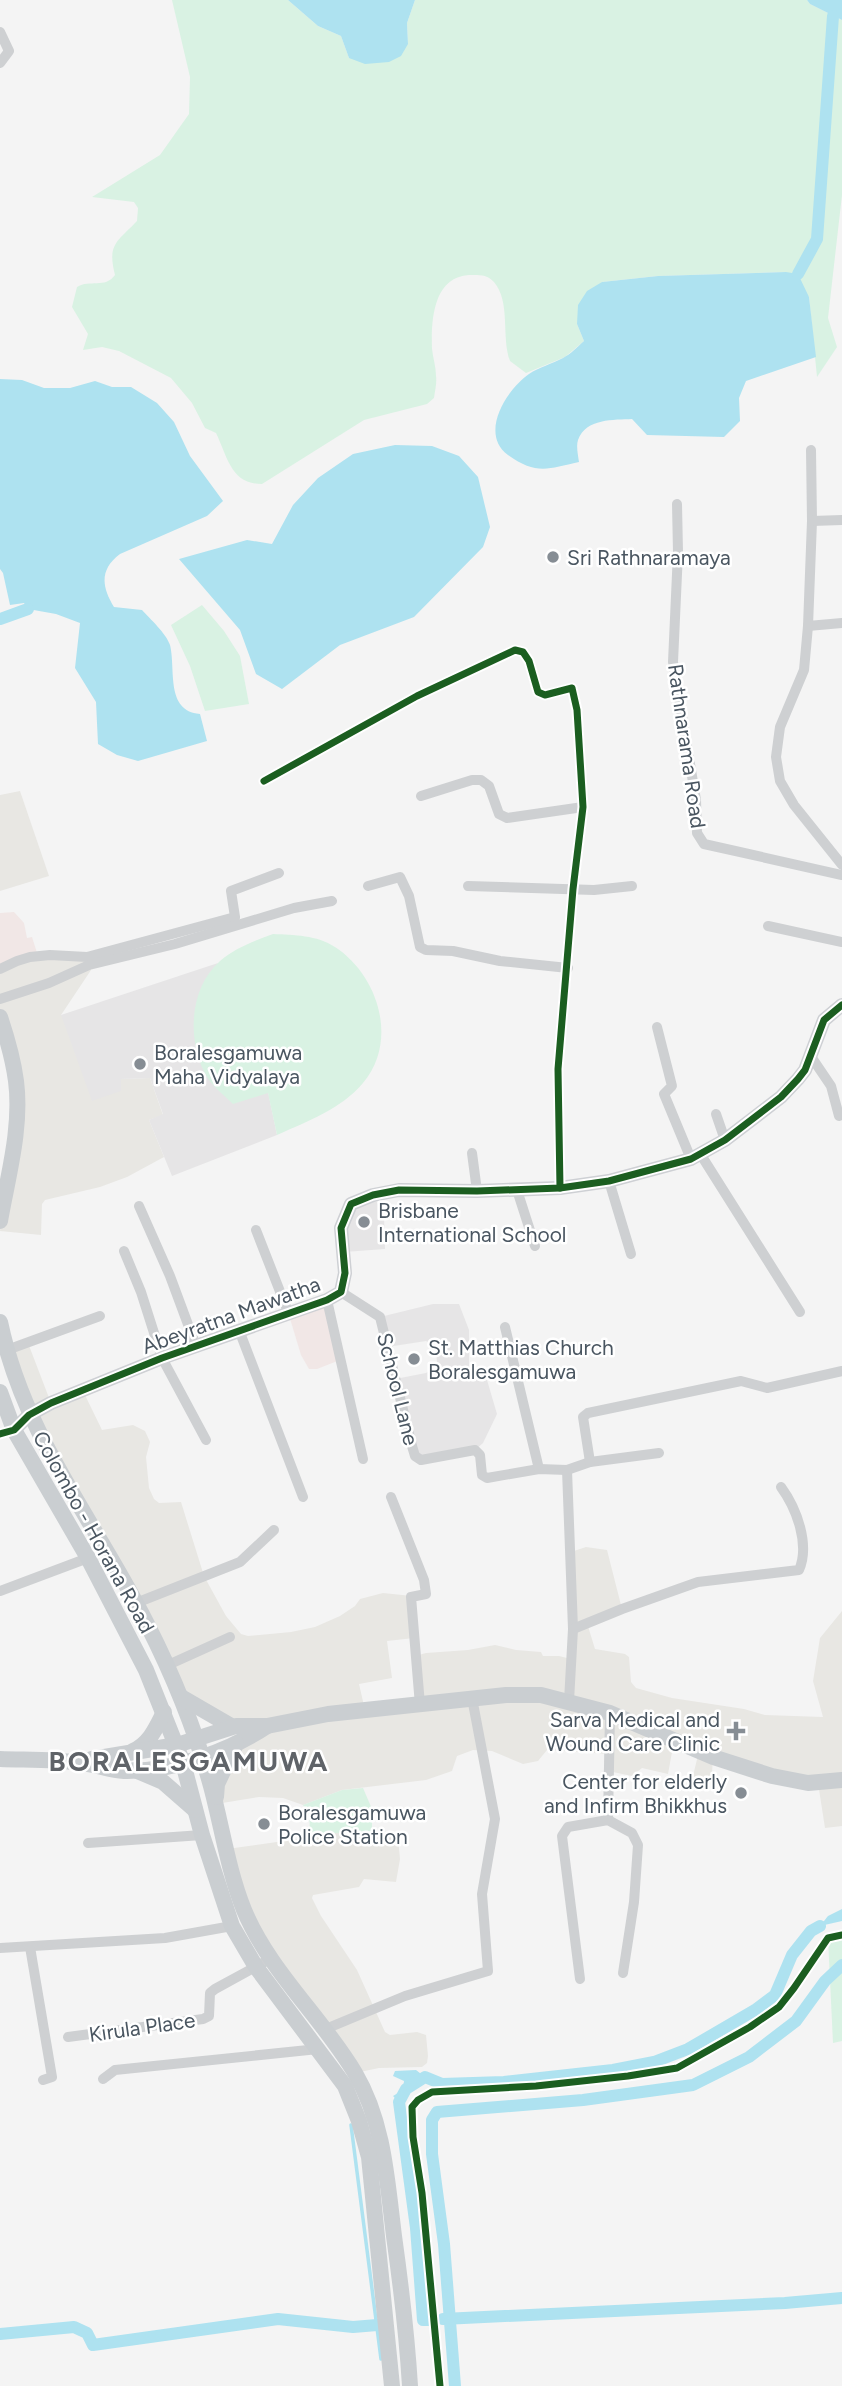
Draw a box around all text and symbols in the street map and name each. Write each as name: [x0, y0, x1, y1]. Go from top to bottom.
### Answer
place label: Sri Rathnaramaya: [567, 545, 731, 570]
marker: Sri Rathnaramaya: [545, 549, 561, 565]
street label: Rathnarama Road: [663, 662, 711, 830]
place label: Boralesgamuwa Maha Vidyalaya: [154, 1040, 302, 1089]
marker: Boralesgamuwa Maha Vidyalaya: [132, 1056, 148, 1072]
place label: Brisbane International School: [378, 1198, 566, 1247]
marker: Brisbane International School: [356, 1214, 372, 1230]
street label: Abeyratna Mawatha: [139, 1271, 323, 1359]
street label: School Lane: [372, 1330, 424, 1448]
place label: St. Matthias Church Boralesgamuwa: [428, 1335, 614, 1384]
marker: St. Matthias Church Boralesgamuwa: [406, 1351, 422, 1367]
street label: Colombo - Horana Road: [28, 1427, 160, 1637]
place label: Sarva Medical and Wound Care Clinic: [545, 1707, 720, 1756]
marker: Sarva Medical and Wound Care Clinic: [726, 1721, 746, 1741]
district label: BORALESGAMUWA: [49, 1744, 329, 1778]
place label: Center for elderly and Infirm Bhikkhus: [544, 1769, 727, 1818]
marker: Center for elderly and Infirm Bhikkhus: [733, 1785, 749, 1801]
place label: Boralesgamuwa Police Station: [278, 1800, 426, 1849]
marker: Boralesgamuwa Police Station: [256, 1816, 272, 1832]
street label: Kirula Place: [87, 2007, 197, 2047]

